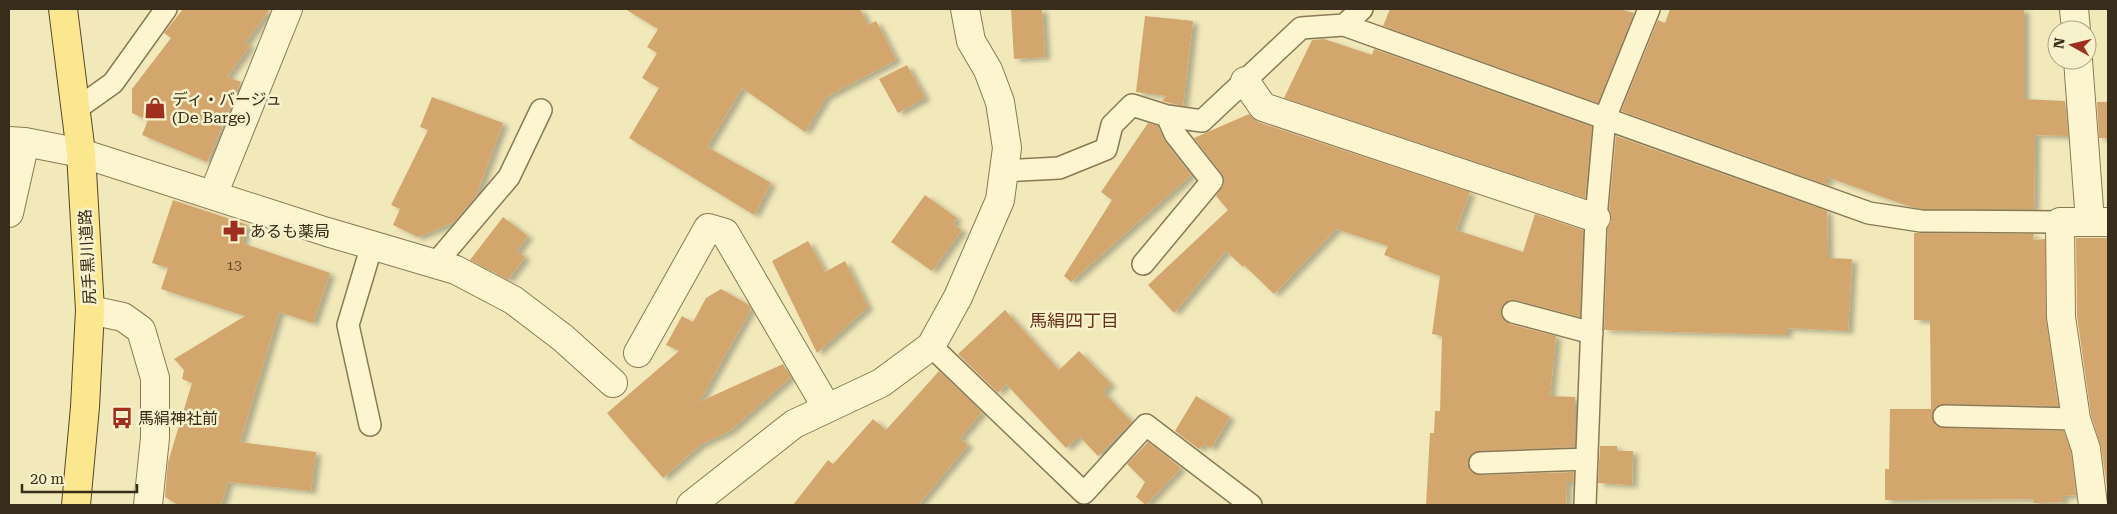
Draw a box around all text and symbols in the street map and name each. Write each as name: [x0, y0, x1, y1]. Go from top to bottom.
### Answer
north arrow: [2047, 20, 2097, 70]
text: N: [2050, 37, 2068, 50]
place label: ディ・バージュ (De Barge): [172, 90, 281, 127]
shop icon: ディ・バージュ (De Barge): [142, 95, 168, 121]
street label: 尻手黒川道路: [75, 209, 99, 305]
pharmacy icon: あるも薬局: [221, 218, 247, 244]
place label: あるも薬局: [250, 222, 330, 241]
house number: 13: [226, 257, 242, 273]
district label: 馬絹四丁目: [1029, 310, 1119, 331]
bus stop icon: 馬絹神社前: [109, 405, 135, 431]
place label: 馬絹神社前: [138, 409, 218, 428]
scale bar: [22, 462, 138, 494]
text: 20 m: [30, 470, 65, 488]

